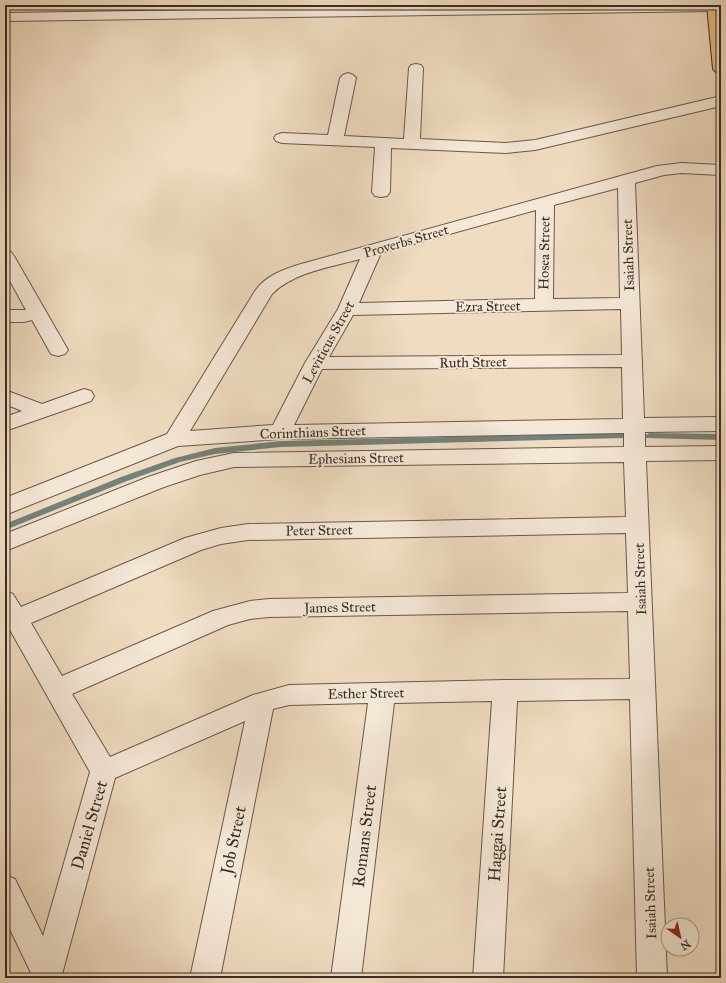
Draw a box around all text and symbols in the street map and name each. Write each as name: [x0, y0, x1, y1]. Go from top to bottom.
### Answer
street label: Hosea Street: [535, 216, 554, 290]
street label: Isaiah Street: [619, 219, 638, 291]
street label: Proverbs Street: [362, 221, 451, 262]
street label: Ezra Street: [455, 297, 521, 316]
street label: Leviticus Street: [299, 298, 358, 386]
street label: Ruth Street: [439, 353, 507, 372]
street label: Corinthians Street: [260, 422, 366, 443]
street label: Ephesians Street: [308, 449, 404, 468]
street label: Peter Street: [285, 521, 353, 540]
street label: Isaiah Street: [631, 543, 650, 615]
street label: James Street: [302, 598, 376, 618]
street label: Esther Street: [328, 684, 405, 703]
street label: Daniel Street: [67, 778, 112, 872]
street label: Romans Street: [348, 784, 381, 889]
street label: Haggai Street: [484, 786, 511, 882]
street label: Job Street: [216, 804, 251, 878]
street label: Isaiah Street: [641, 867, 660, 939]
north arrow: [660, 917, 700, 957]
text: N: [677, 937, 693, 953]

